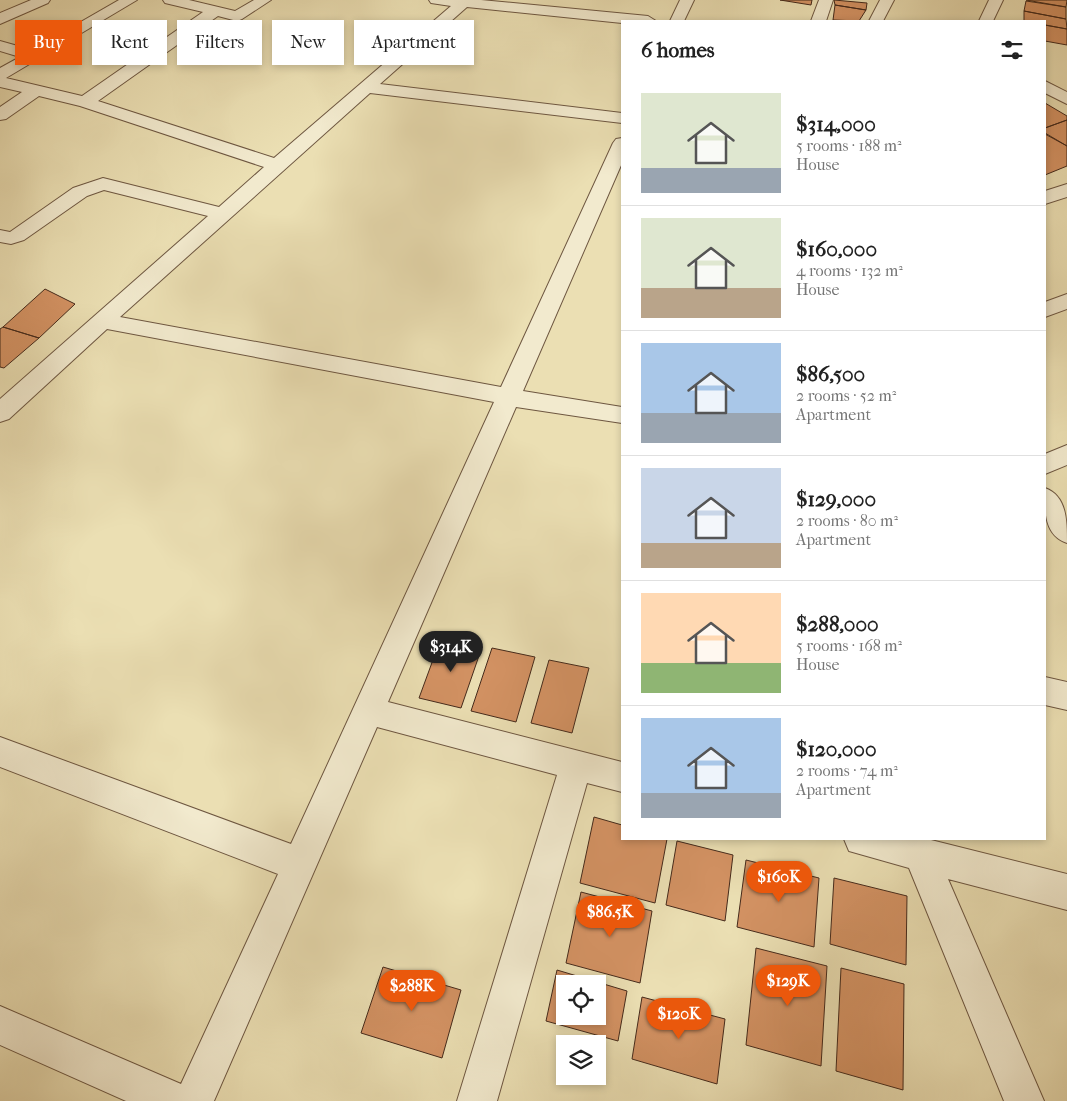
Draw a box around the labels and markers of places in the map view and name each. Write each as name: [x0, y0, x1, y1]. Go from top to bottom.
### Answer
pin: $314K: [416, 630, 486, 673]
pin: $160K: [744, 860, 814, 903]
pin: $86.5K: [569, 896, 651, 938]
pin: $129K: [753, 964, 823, 1007]
pin: $288K: [377, 970, 447, 1012]
pin: $120K: [644, 998, 714, 1040]

